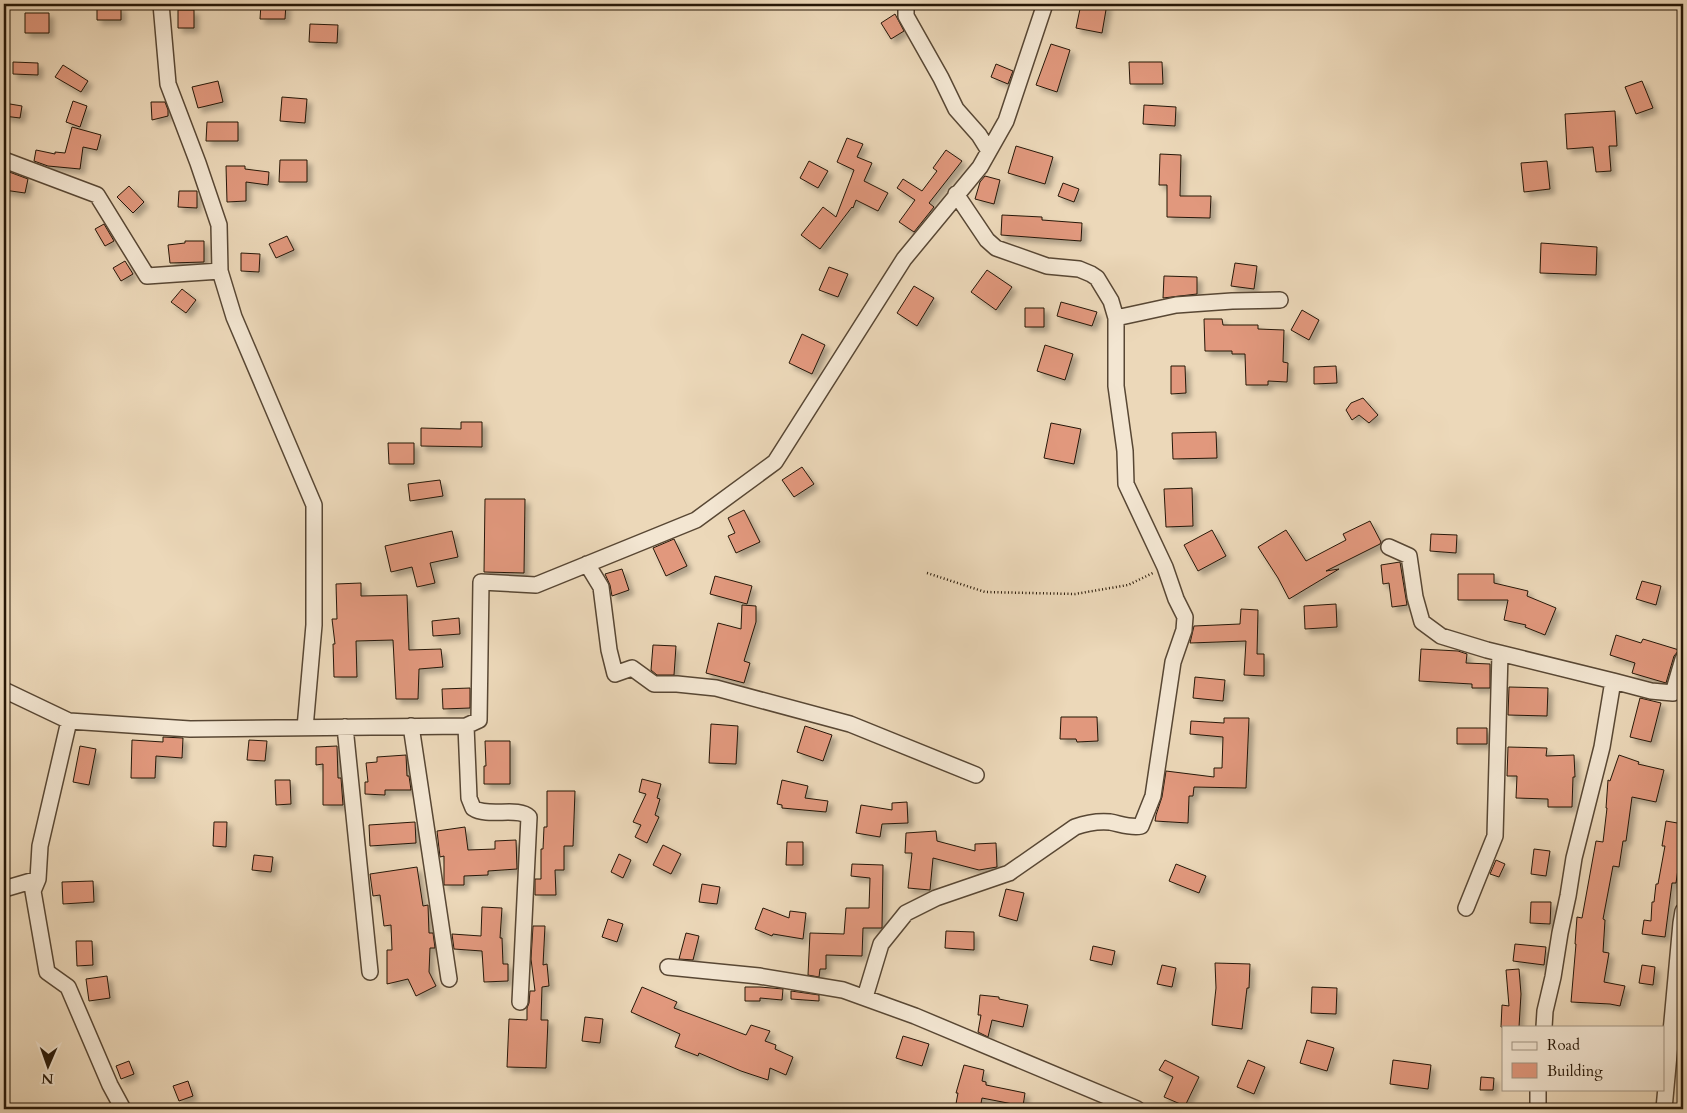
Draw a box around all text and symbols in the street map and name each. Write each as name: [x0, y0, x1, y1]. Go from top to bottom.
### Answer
legend: [1502, 1026, 1664, 1090]
text: Road: [1547, 1035, 1580, 1055]
north arrow: [22, 1040, 72, 1090]
text: Building: [1547, 1061, 1603, 1081]
text: N: [41, 1069, 54, 1088]

